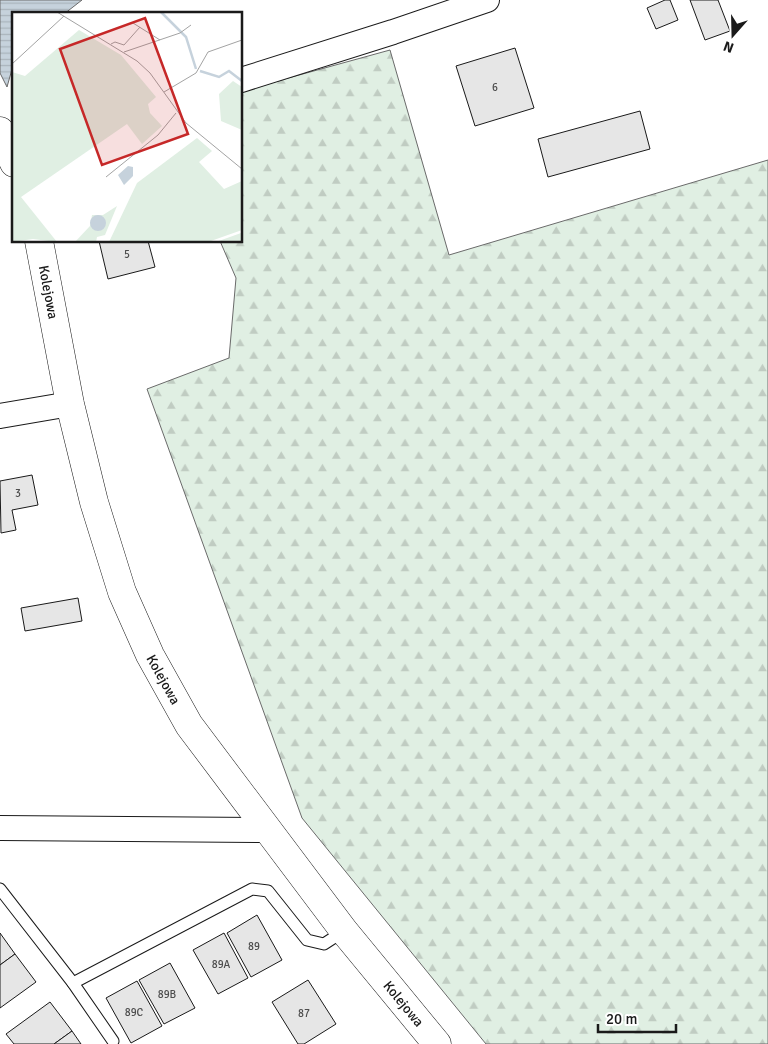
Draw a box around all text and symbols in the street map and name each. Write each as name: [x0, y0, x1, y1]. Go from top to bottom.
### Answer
north arrow: [708, 10, 758, 60]
inset map: [12, 12, 242, 242]
text: N: [721, 37, 736, 56]
house number: 6: [492, 81, 498, 94]
house number: 5: [124, 248, 130, 261]
street label: Kolejowa: [35, 264, 62, 320]
house number: 3: [15, 487, 21, 500]
street label: Kolejowa: [143, 651, 184, 707]
house number: 89: [248, 940, 260, 953]
house number: 89A: [212, 958, 231, 971]
street label: Kolejowa: [380, 977, 428, 1030]
house number: 89B: [158, 988, 177, 1001]
scale bar: [598, 1002, 676, 1034]
house number: 89C: [125, 1006, 144, 1019]
house number: 87: [298, 1007, 310, 1020]
text: 20 m: [606, 1010, 637, 1028]

